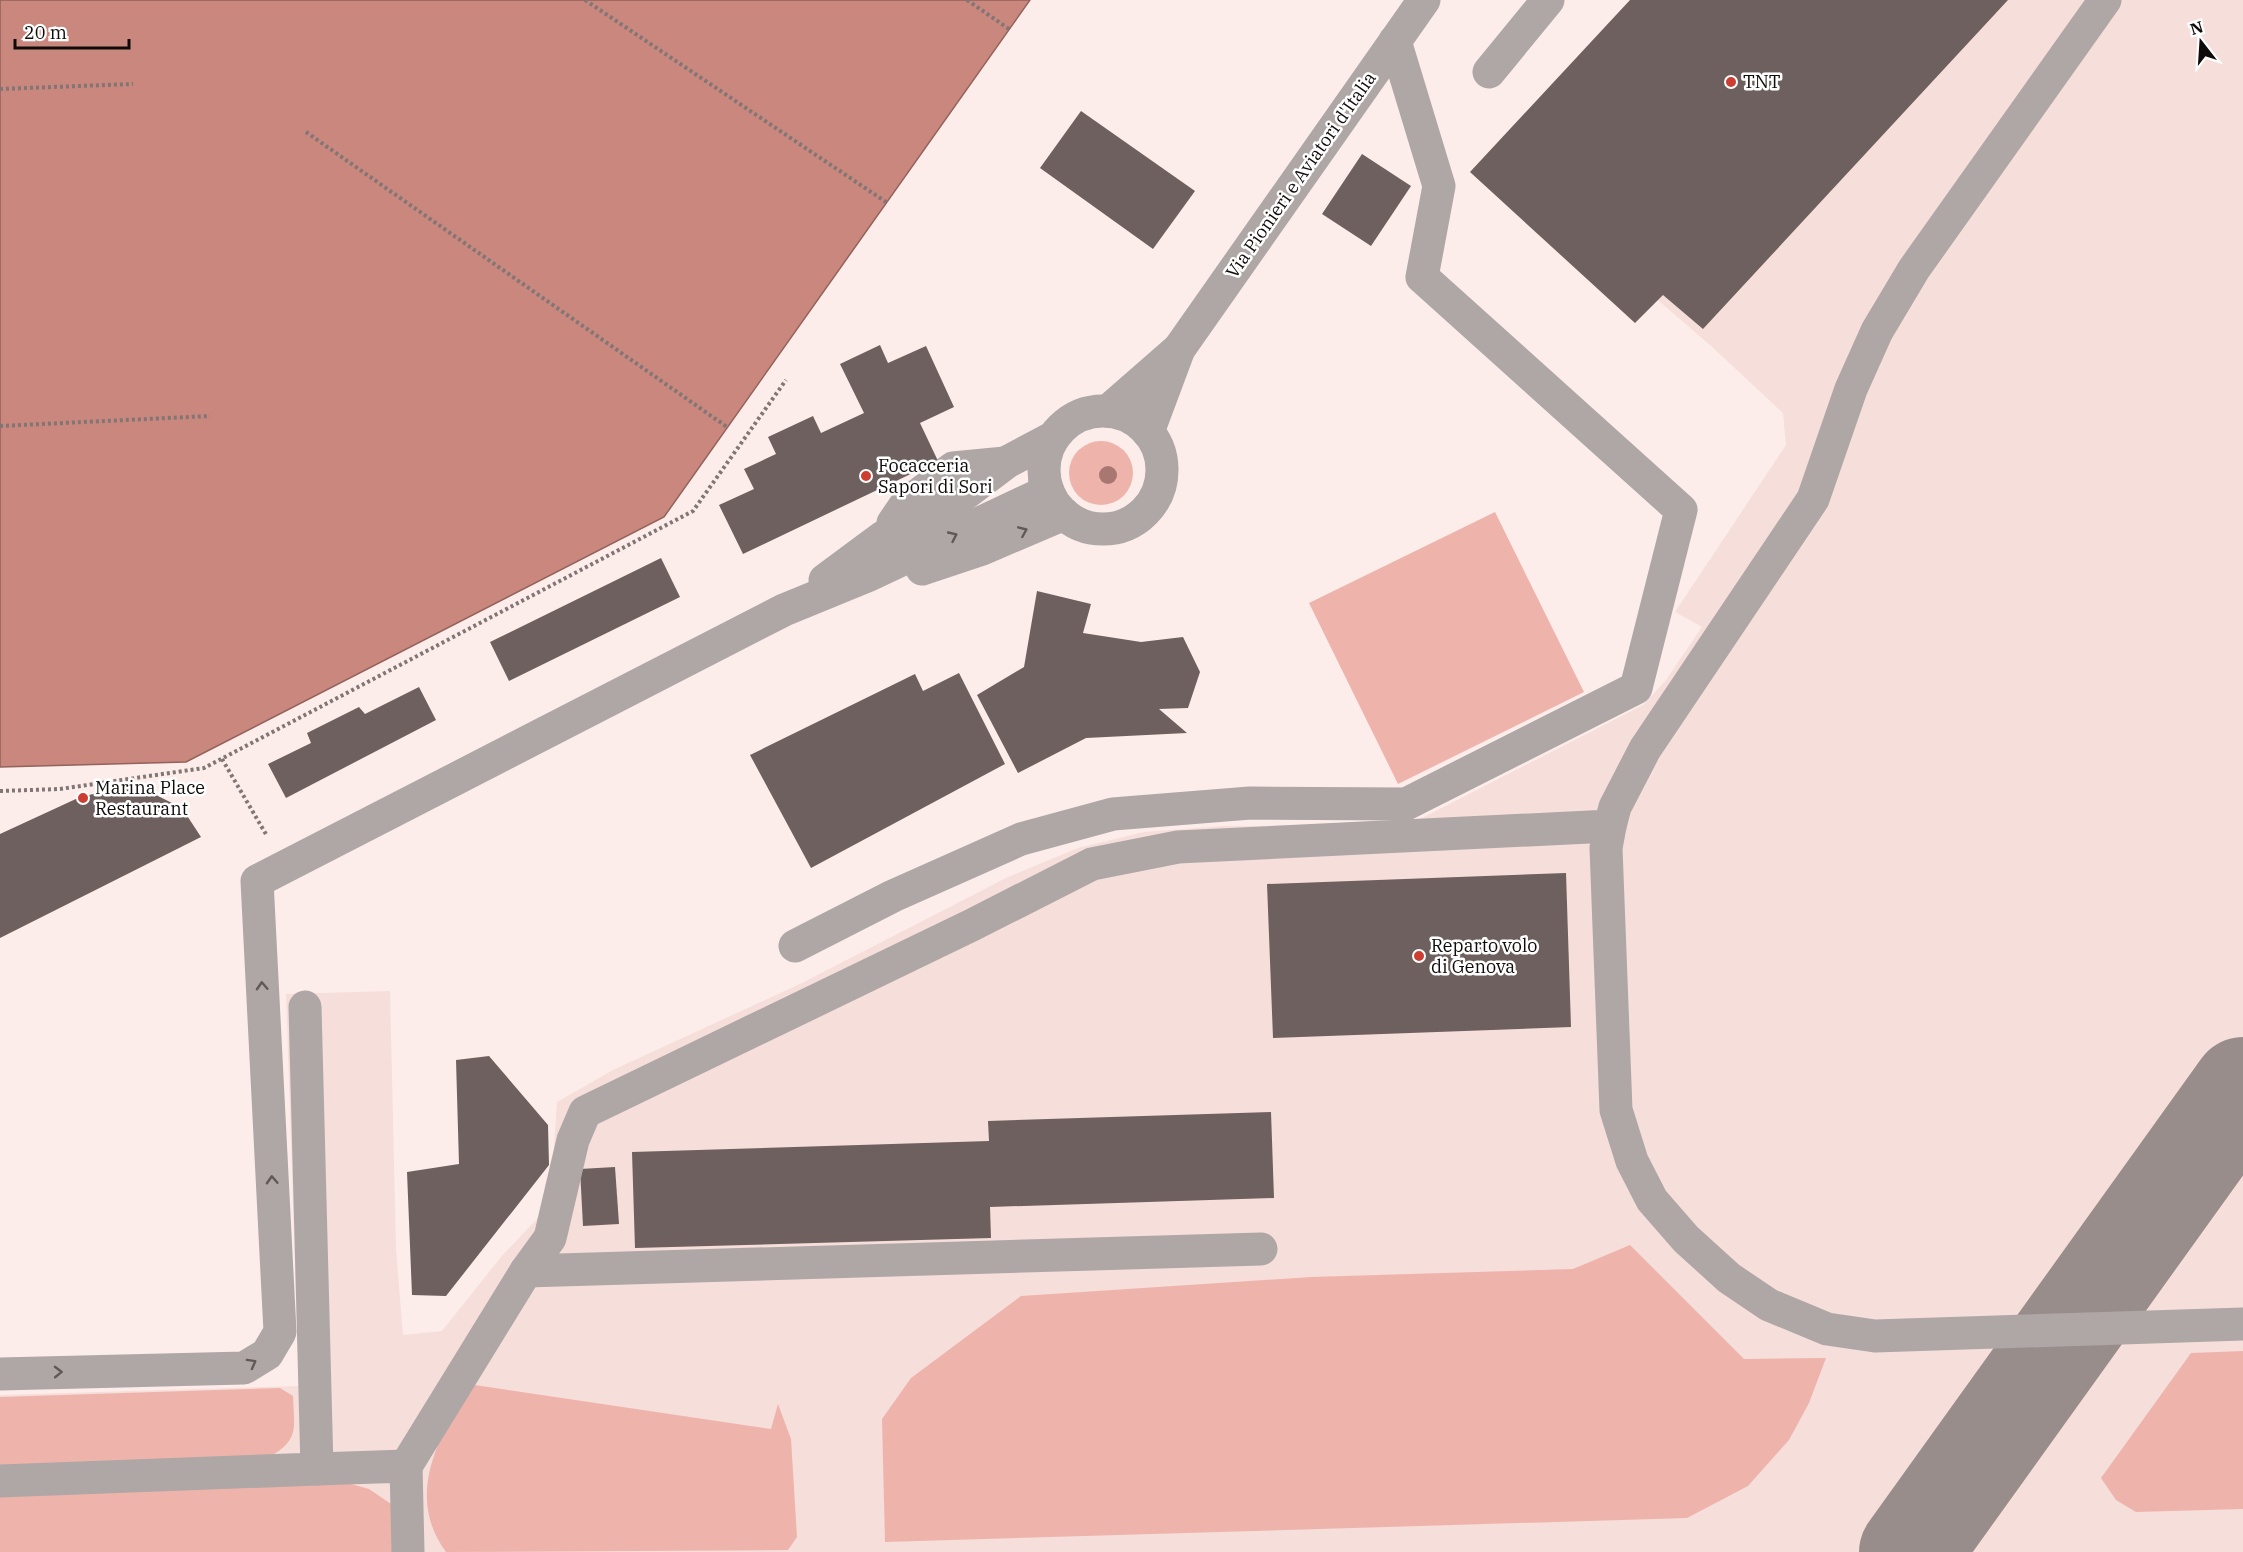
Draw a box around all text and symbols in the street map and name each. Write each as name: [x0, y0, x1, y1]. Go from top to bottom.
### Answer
scale bar: [15, 12, 129, 50]
north arrow: [2171, 12, 2231, 72]
text: N: [2188, 16, 2206, 39]
text: 20 m: [24, 21, 67, 44]
street label: Via Pionieri e Aviatori d'Italia: [1220, 67, 1381, 282]
place label: TNT: [1743, 70, 1781, 93]
marker: TNT: [1724, 75, 1738, 89]
place label: Focacceria Sapori di Sori: [878, 454, 993, 498]
marker: Focacceria Sapori di Sori: [859, 469, 873, 483]
one-way arrow: [1017, 527, 1028, 539]
one-way arrow: [946, 531, 957, 543]
place label: Marina Place Restaurant: [95, 776, 205, 820]
marker: Marina Place Restaurant: [76, 791, 90, 805]
place label: Reparto volo di Genova: [1431, 934, 1538, 978]
marker: Reparto volo di Genova: [1412, 949, 1426, 963]
one-way arrow: [255, 981, 268, 990]
one-way arrow: [265, 1176, 278, 1185]
one-way arrow: [246, 1359, 256, 1370]
one-way arrow: [54, 1366, 63, 1379]

